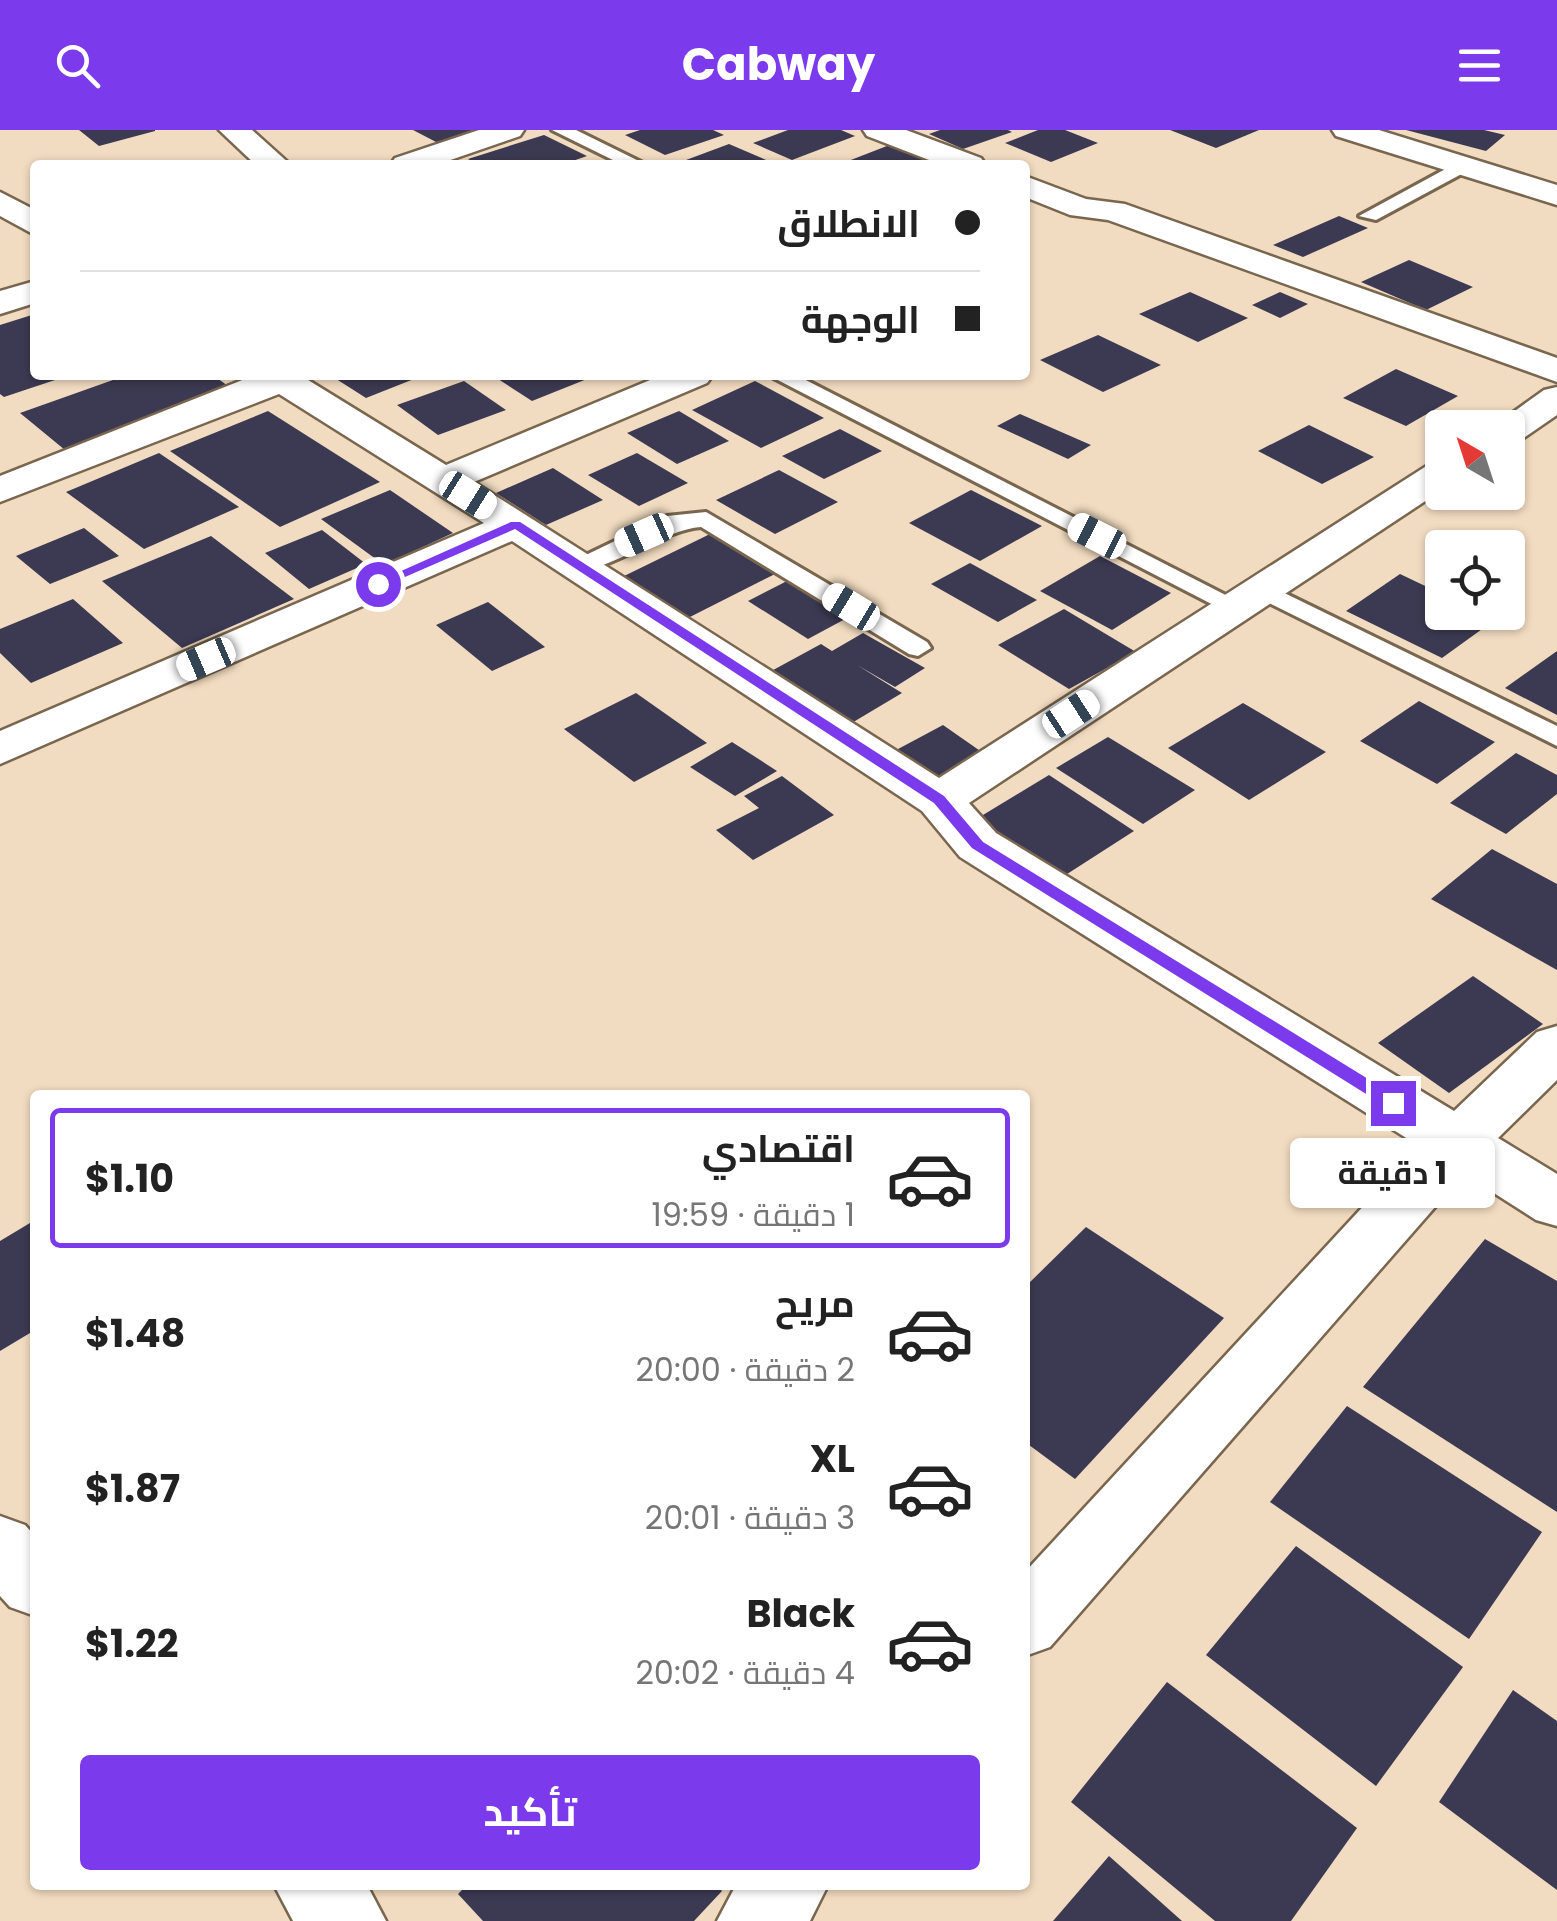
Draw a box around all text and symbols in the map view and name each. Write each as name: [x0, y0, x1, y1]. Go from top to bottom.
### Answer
text: Cabway: [682, 33, 875, 96]
icon: search: [50, 38, 105, 93]
icon: menu: [1452, 38, 1507, 93]
text: الانطلاق: [777, 197, 920, 250]
text: الوجهة: [801, 293, 920, 346]
north arrow: [1425, 410, 1525, 510]
map controls: [1425, 410, 1525, 630]
car: [435, 466, 501, 524]
car: [610, 509, 678, 561]
car: [1063, 509, 1131, 563]
button: locate: [1425, 530, 1525, 630]
route start: [356, 562, 401, 607]
car: [818, 579, 884, 635]
car: [173, 633, 239, 685]
car: [1038, 685, 1104, 743]
route end: [1371, 1081, 1416, 1126]
text: اقتصادي: [702, 1122, 855, 1175]
icon: car: [885, 1133, 975, 1223]
callout: 1 دقيقة: [1290, 1138, 1496, 1208]
text: 1 دقيقة: [1338, 1150, 1447, 1195]
text: $1.10: [85, 1152, 174, 1205]
text: 1 دقيقة · 19:59: [652, 1192, 855, 1237]
text: مريح: [775, 1277, 855, 1330]
icon: car: [885, 1288, 975, 1378]
text: $1.48: [85, 1307, 185, 1360]
text: 2 دقيقة · 20:00: [635, 1347, 855, 1392]
text: XL: [810, 1432, 855, 1485]
icon: car: [885, 1443, 975, 1533]
text: $1.87: [85, 1462, 180, 1515]
text: 3 دقيقة · 20:01: [645, 1495, 855, 1540]
text: Black: [746, 1587, 855, 1640]
icon: car: [885, 1598, 975, 1688]
text: $1.22: [85, 1617, 178, 1670]
text: 4 دقيقة · 20:02: [635, 1650, 855, 1695]
button: تأكيد: [80, 1755, 980, 1870]

